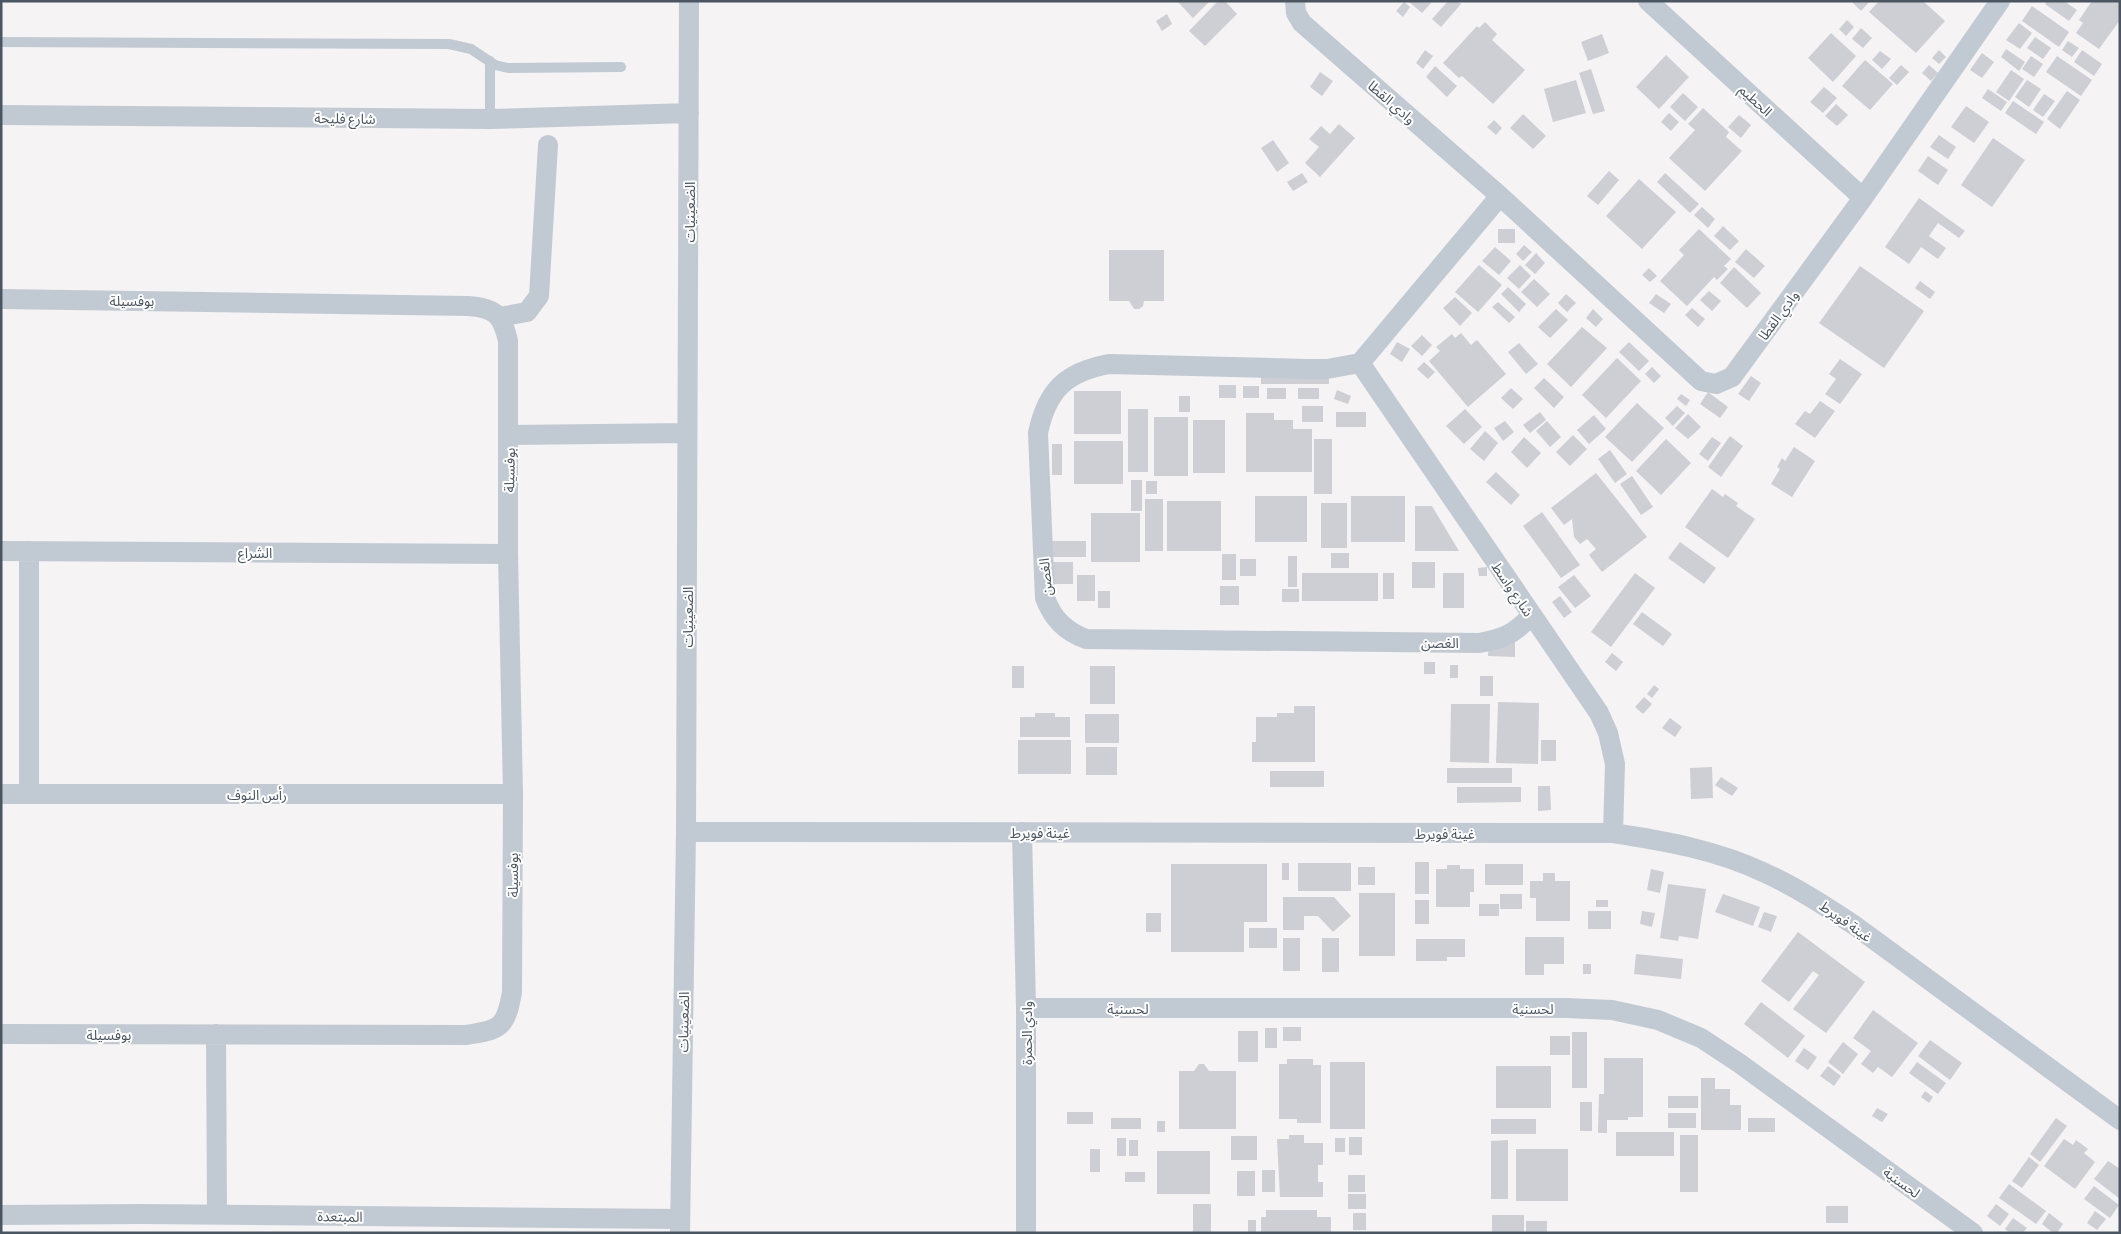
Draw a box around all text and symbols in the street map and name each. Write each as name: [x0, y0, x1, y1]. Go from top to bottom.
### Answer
street label: وادي القطا: [1363, 77, 1419, 130]
street label: الحطيم: [1734, 81, 1776, 122]
street label: شارع فليحة: [314, 109, 376, 130]
street label: الضعينيات: [681, 182, 698, 242]
street label: وادي القطا: [1754, 287, 1804, 345]
street label: بوفسيلة: [110, 292, 155, 310]
street label: بوفسيلة: [500, 447, 519, 493]
street label: الشراع: [238, 544, 272, 564]
street label: الغصن: [1035, 557, 1056, 597]
street label: شارع واسط: [1486, 558, 1537, 621]
street label: الضعينيات: [679, 587, 696, 647]
street label: الغصن: [1421, 634, 1459, 652]
street label: رأس النوف: [227, 786, 287, 804]
street label: غينة فويرط: [1010, 824, 1070, 842]
street label: غينة فويرط: [1415, 825, 1475, 843]
street label: بوفسيلة: [504, 852, 522, 897]
street label: غينة فويرط: [1816, 897, 1875, 946]
street label: الضعينيات: [674, 991, 692, 1053]
street label: لحسنية: [1107, 1000, 1149, 1017]
street label: لحسنية: [1512, 1000, 1554, 1017]
street label: وادي الحمرة: [1018, 1001, 1038, 1065]
street label: بوفسيلة: [87, 1026, 132, 1044]
street label: لحسنية: [1880, 1163, 1924, 1201]
street label: المبتعدة: [317, 1207, 363, 1225]

